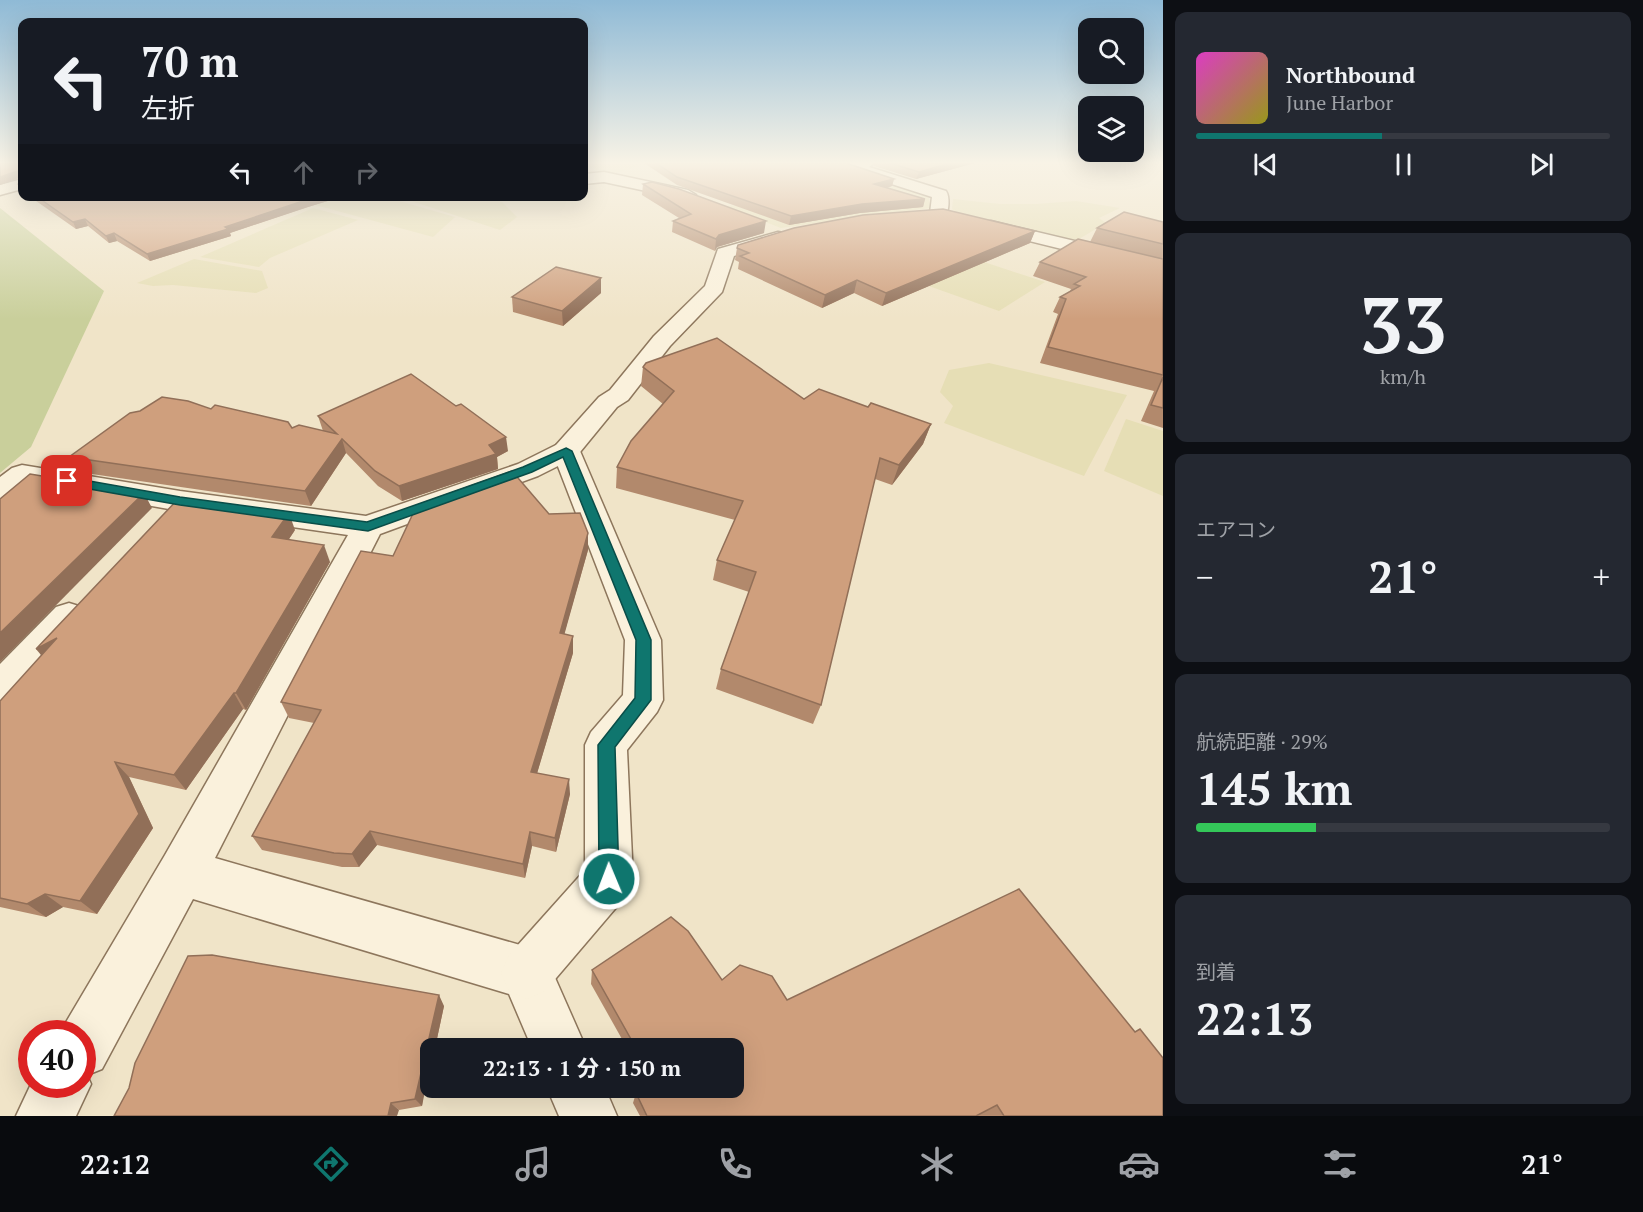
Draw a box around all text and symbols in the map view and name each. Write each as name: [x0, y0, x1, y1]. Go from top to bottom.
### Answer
map controls: [1078, 18, 1144, 162]
button: search: [1078, 18, 1144, 84]
text: 70 m: [141, 33, 239, 89]
icon: left: [42, 42, 120, 120]
text: Northbound: [1286, 60, 1415, 89]
text: June Harbor: [1286, 89, 1393, 116]
text: 左折: [141, 90, 195, 126]
button: layers: [1078, 96, 1144, 162]
icon: previous: [1249, 148, 1282, 181]
icon: pause: [1387, 148, 1420, 181]
icon: next: [1525, 148, 1558, 181]
icon: left: [224, 156, 257, 189]
icon: ahead: [287, 156, 320, 189]
icon: right: [350, 156, 383, 189]
text: 33: [1359, 272, 1447, 375]
text: km/h: [1380, 363, 1426, 390]
pin: [41, 455, 92, 506]
icon: arrive: [50, 464, 83, 497]
text: エアコン: [1196, 516, 1276, 543]
text: 21°: [1368, 546, 1438, 606]
text: −: [1196, 555, 1214, 598]
text: +: [1592, 555, 1610, 598]
text: 航続距離 · 29%: [1196, 728, 1328, 755]
text: 145 km: [1196, 758, 1352, 818]
position arrow: [577, 847, 641, 911]
text: 到着: [1196, 958, 1236, 985]
text: 22:13: [1196, 988, 1313, 1048]
speed limit sign: 40: [18, 1020, 96, 1098]
text: 22:13 · 1 分 · 150 m: [483, 1053, 681, 1082]
icon: directions: [310, 1143, 352, 1185]
icon: music: [512, 1143, 554, 1185]
icon: phone: [714, 1143, 756, 1185]
icon: climate: [916, 1143, 958, 1185]
icon: car: [1118, 1143, 1160, 1185]
icon: filters: [1319, 1143, 1361, 1185]
text: 22:12: [80, 1146, 150, 1182]
text: 21°: [1521, 1146, 1563, 1182]

